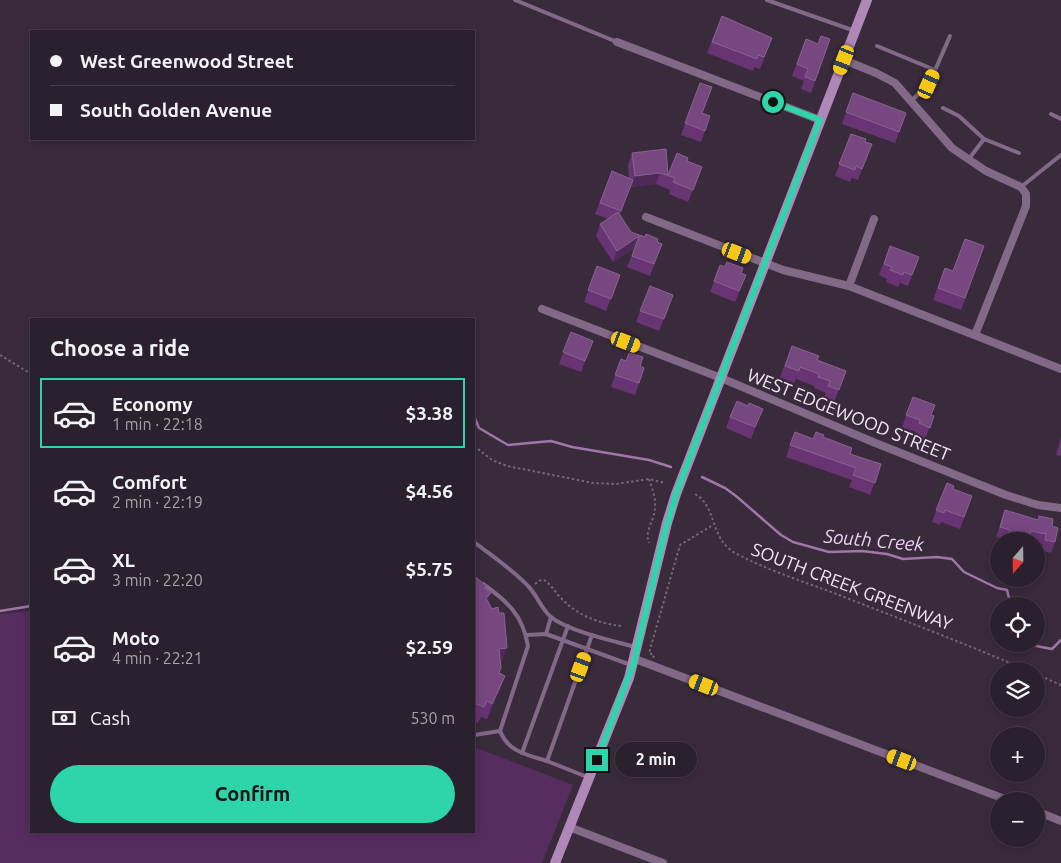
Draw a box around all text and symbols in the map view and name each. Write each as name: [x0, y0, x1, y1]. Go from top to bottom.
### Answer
car: [831, 43, 856, 77]
text: West Greenwood Street: [80, 50, 294, 72]
car: [916, 67, 941, 101]
route start: [762, 91, 784, 113]
text: South Golden Avenue: [80, 99, 272, 121]
car: [720, 241, 753, 265]
car: [609, 330, 642, 354]
text: Choose a ride: [50, 335, 190, 360]
street label: WEST EDGEWOOD STREET: [745, 364, 953, 464]
icon: car: [52, 391, 97, 436]
text: Economy: [112, 393, 193, 415]
text: $3.38: [405, 402, 453, 424]
text: 1 min · 22:18: [112, 415, 203, 433]
icon: car: [52, 469, 97, 514]
text: Comfort: [112, 471, 187, 493]
text: $4.56: [405, 480, 453, 502]
text: 2 min · 22:19: [112, 493, 203, 511]
water label: South Creek: [822, 525, 925, 555]
north arrow: [990, 532, 1045, 588]
map controls: [990, 532, 1045, 847]
street label: SOUTH CREEK GREENWAY: [749, 538, 956, 634]
icon: car: [52, 547, 97, 592]
text: XL: [112, 549, 135, 571]
text: $5.75: [405, 558, 453, 580]
text: 3 min · 22:20: [112, 571, 203, 589]
button: locate: [990, 597, 1045, 652]
icon: car: [52, 625, 97, 670]
text: Moto: [112, 627, 160, 649]
text: $2.59: [405, 636, 453, 658]
text: 4 min · 22:21: [112, 649, 203, 667]
car: [568, 650, 593, 684]
button: layers: [990, 662, 1045, 717]
car: [687, 673, 720, 697]
icon: cash: [50, 704, 78, 732]
text: Cash: [90, 707, 131, 729]
text: 530 m: [410, 709, 455, 727]
button: +: [990, 727, 1045, 782]
callout: 2 min: [614, 742, 697, 778]
car: [885, 748, 918, 772]
route end: [586, 749, 608, 771]
text: 2 min: [636, 750, 676, 768]
button: Confirm: [50, 765, 455, 823]
button: −: [990, 792, 1045, 847]

